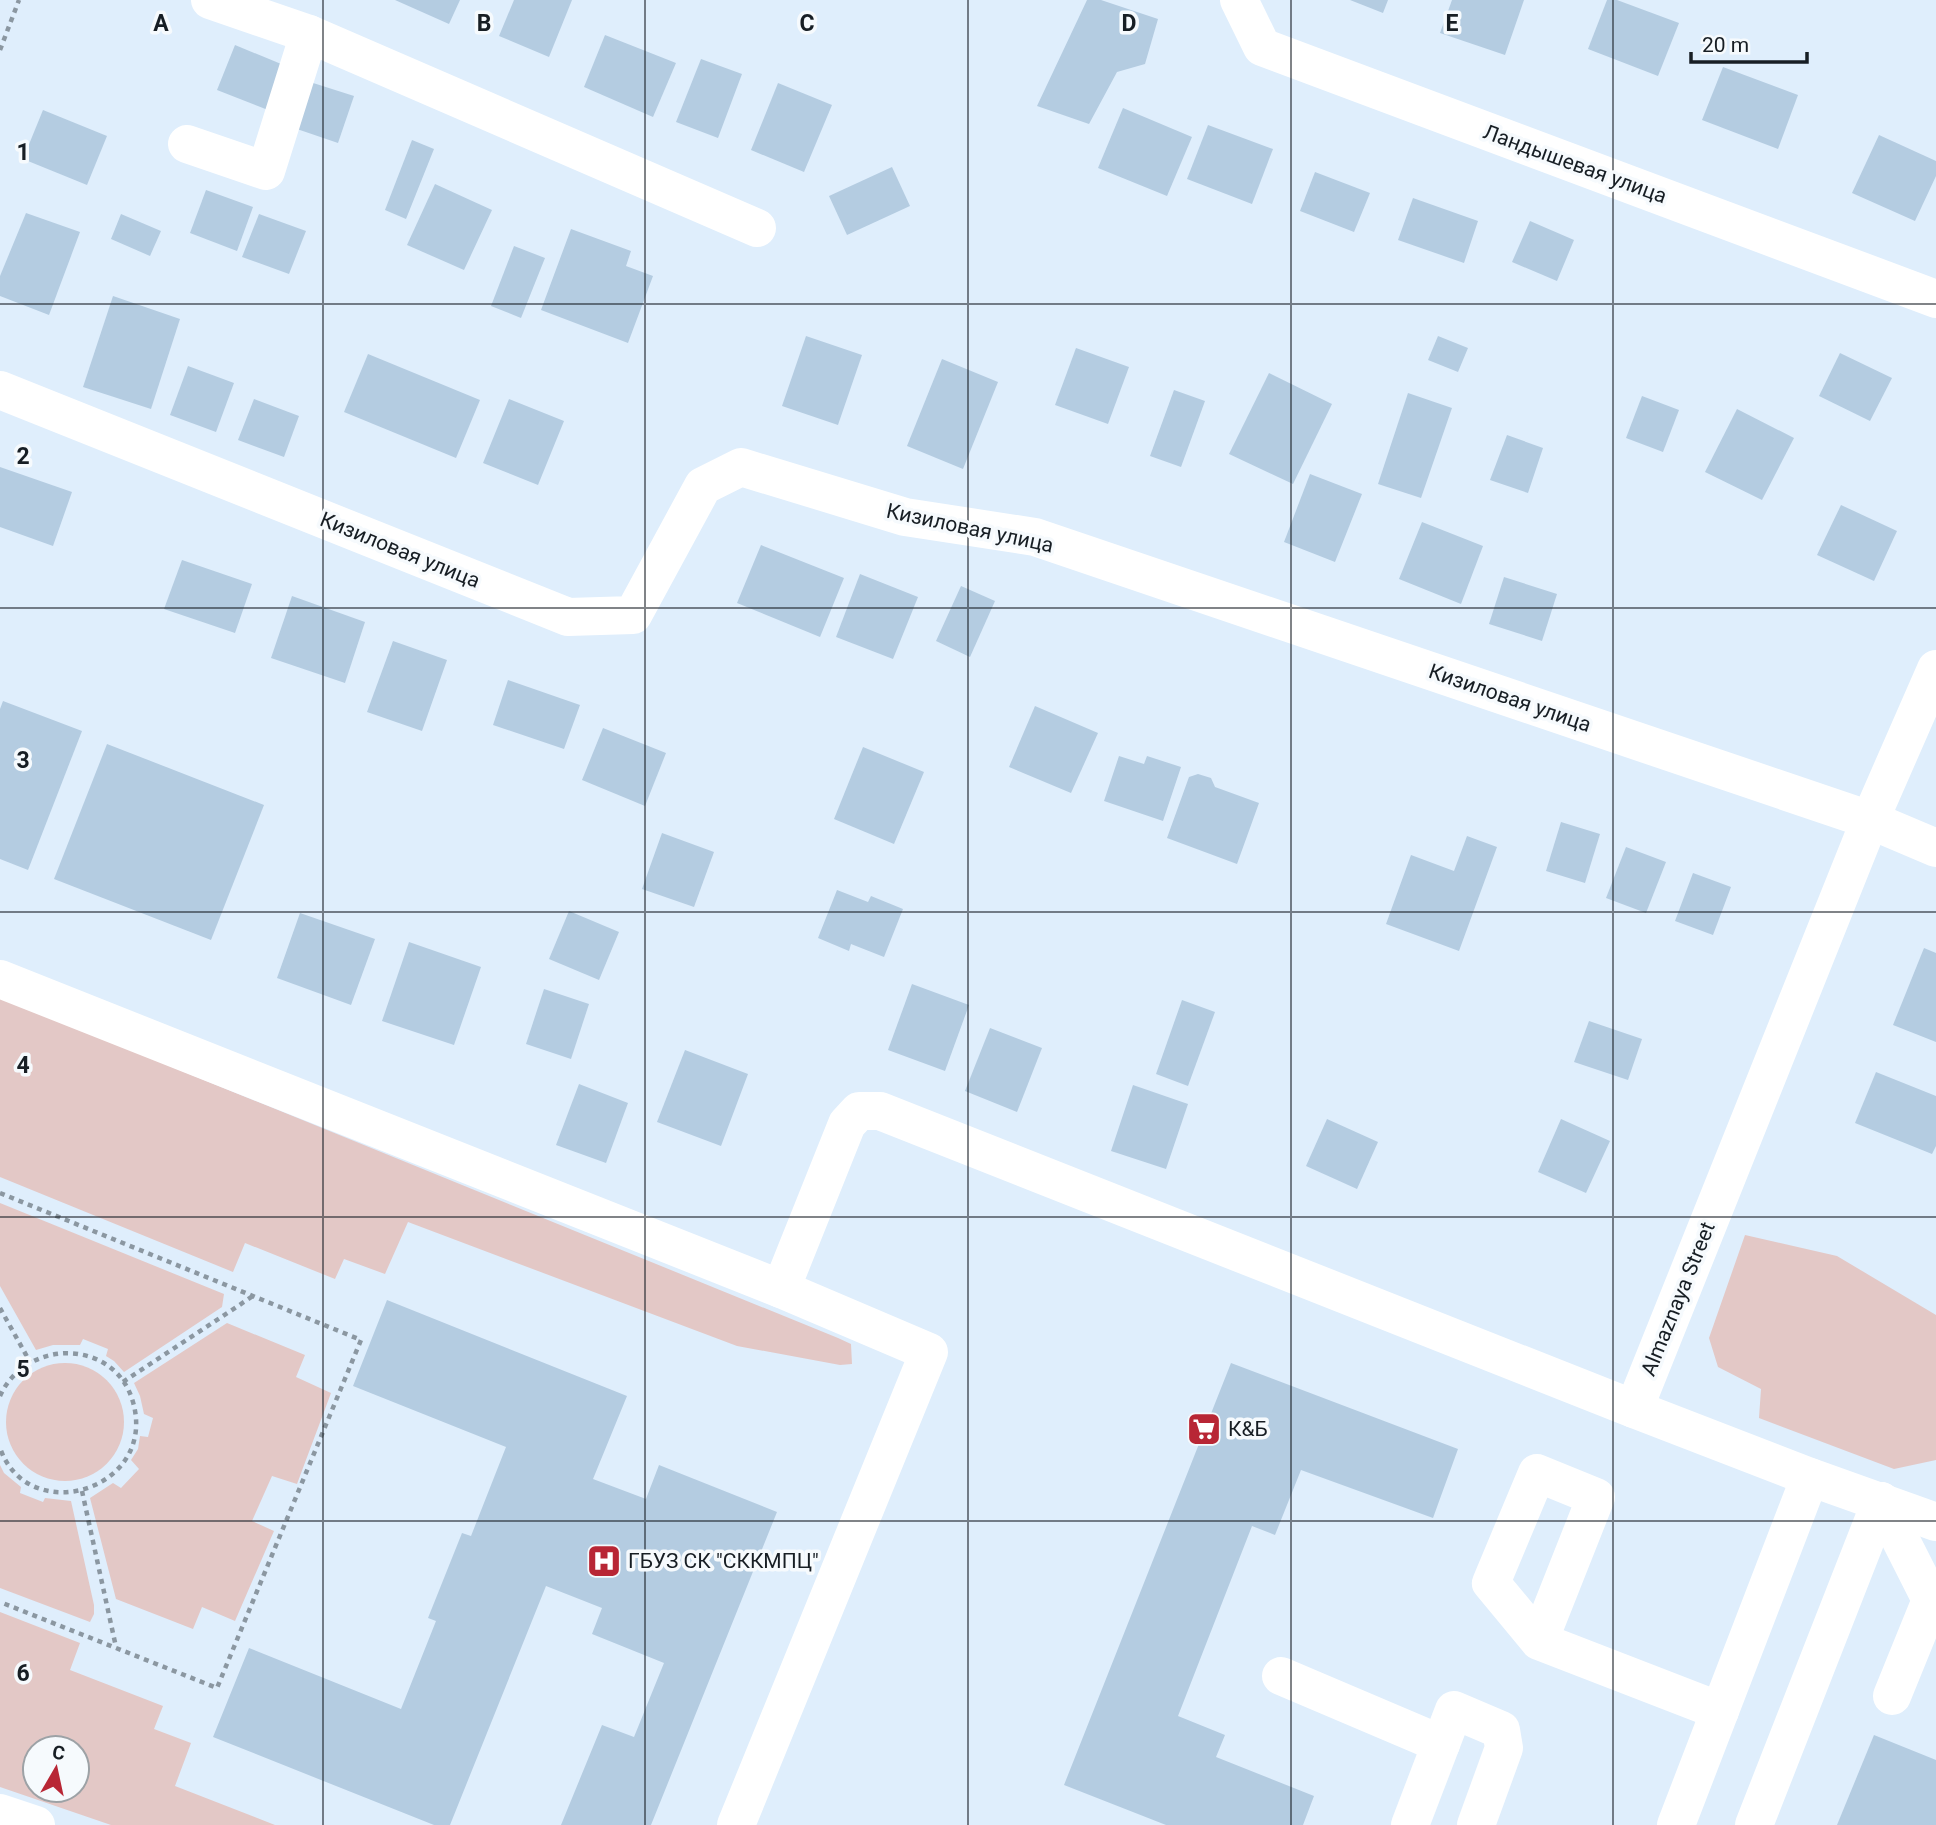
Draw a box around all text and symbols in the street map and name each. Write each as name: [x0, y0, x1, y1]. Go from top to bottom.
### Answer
text: A: [153, 10, 169, 37]
text: B: [477, 10, 491, 37]
text: C: [799, 10, 815, 37]
text: D: [1122, 10, 1136, 37]
text: E: [1446, 10, 1459, 37]
scale bar: [1691, 21, 1806, 65]
text: 20 m: [1702, 33, 1749, 57]
street label: Ландышевая улица: [1480, 120, 1670, 208]
text: 1: [16, 139, 30, 166]
text: 2: [16, 443, 30, 470]
street label: Кизиловая улица: [884, 499, 1056, 557]
street label: Кизиловая улица: [317, 507, 483, 593]
street label: Кизиловая улица: [1426, 659, 1594, 737]
text: 3: [16, 747, 30, 774]
text: 4: [16, 1052, 30, 1079]
street label: Almaznaya Street: [1636, 1218, 1720, 1379]
text: 5: [16, 1356, 30, 1383]
supermarket icon: К&Б: [1185, 1410, 1223, 1448]
place label: К&Б: [1228, 1417, 1268, 1441]
hospital icon: ГБУЗ СК "СККМПЦ": [585, 1542, 623, 1580]
place label: ГБУЗ СК "СККМПЦ": [628, 1549, 819, 1573]
text: 6: [16, 1660, 30, 1687]
north arrow: [21, 1734, 91, 1804]
text: С: [51, 1740, 67, 1765]

